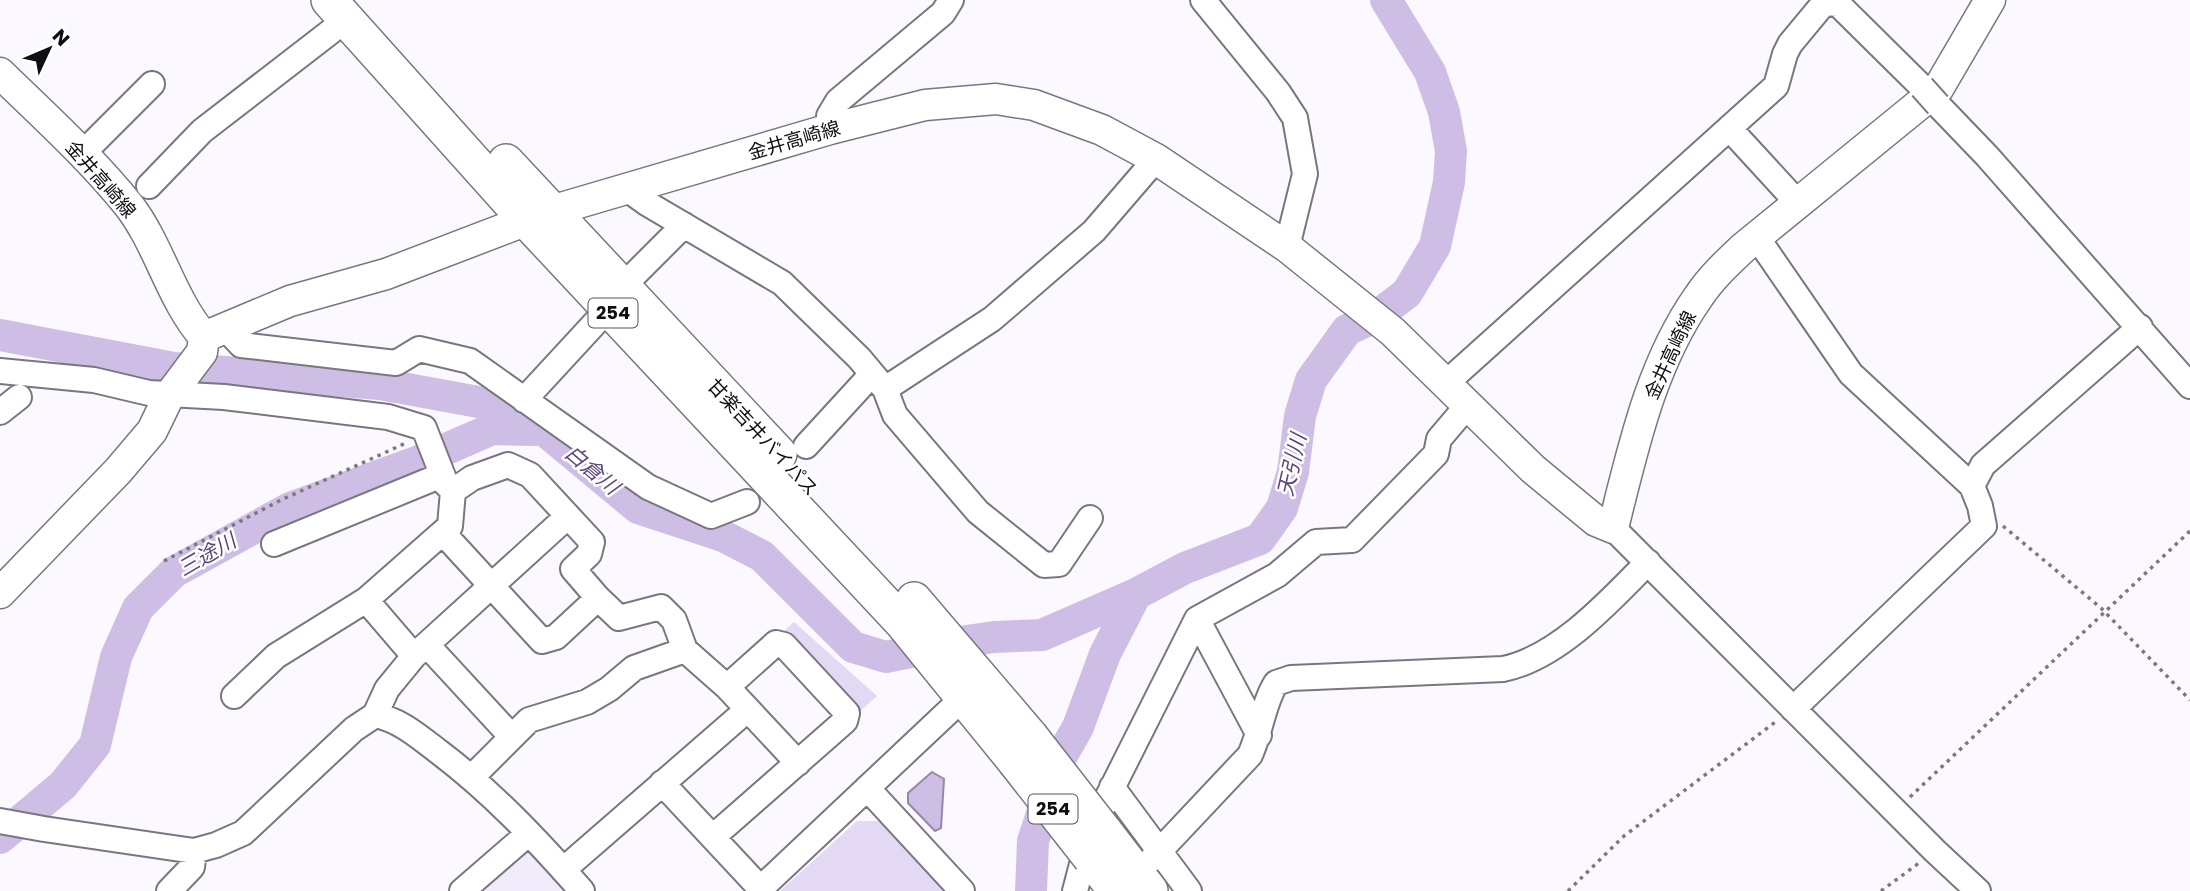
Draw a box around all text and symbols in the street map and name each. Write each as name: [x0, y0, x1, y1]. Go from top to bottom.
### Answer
north arrow: [14, 14, 84, 84]
text: N: [46, 23, 76, 52]
street label: 金井高崎線: [745, 114, 844, 167]
street label: 金井高崎線: [59, 135, 142, 224]
road number: 254: [588, 298, 638, 328]
street label: 金井高崎線: [1638, 306, 1703, 404]
street label: 甘楽吉井バイパス: [701, 373, 824, 502]
water label: 天引川: [1270, 429, 1313, 499]
water label: 白倉川: [559, 438, 627, 502]
water label: 三途川: [172, 525, 243, 583]
road number: 254: [1028, 794, 1078, 824]

